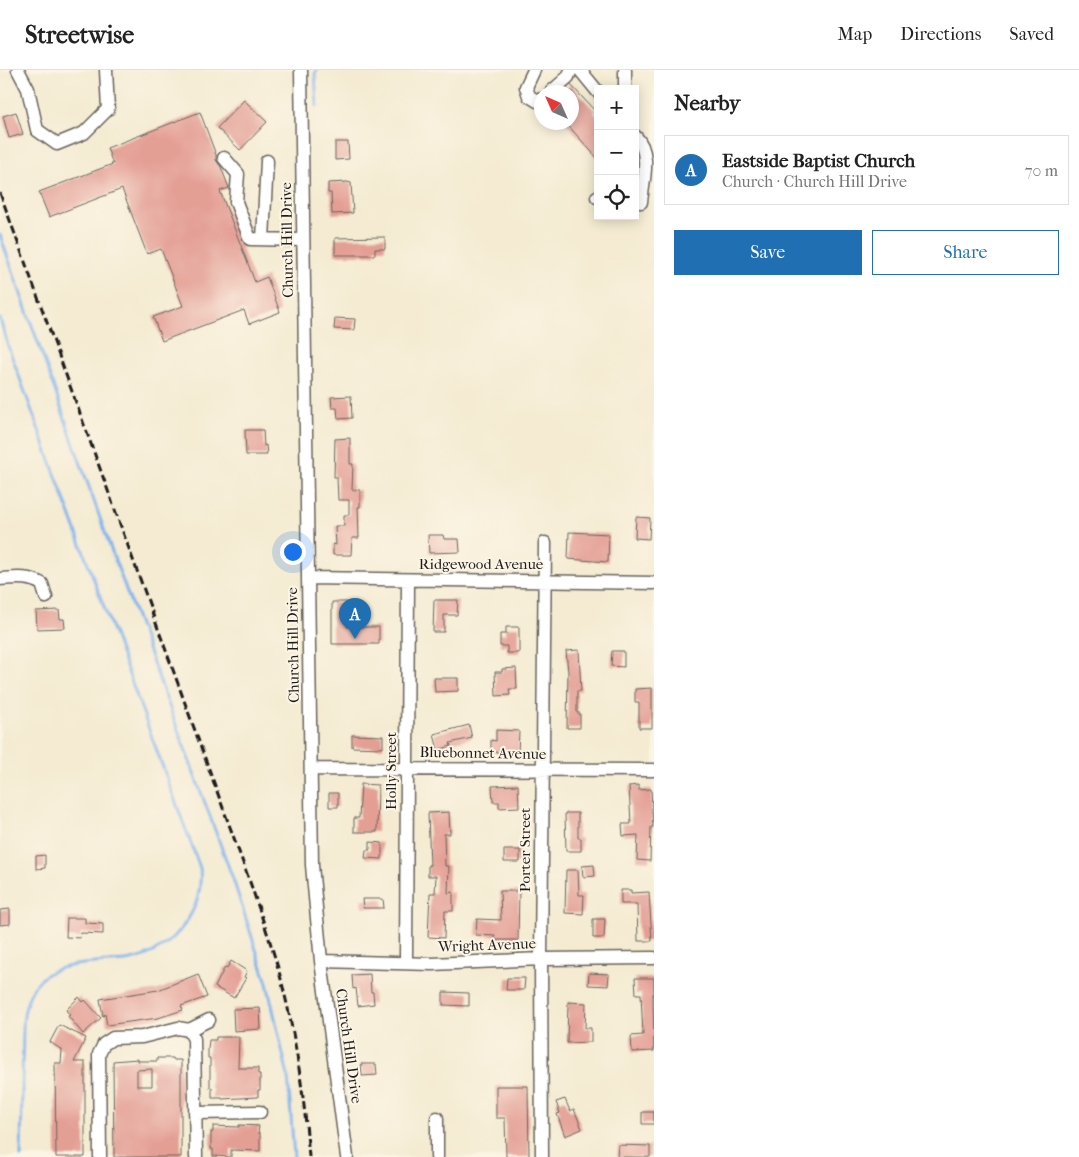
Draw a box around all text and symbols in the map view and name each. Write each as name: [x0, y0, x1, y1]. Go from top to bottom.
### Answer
text: Streetwise: [25, 21, 134, 49]
text: Map: [838, 24, 872, 45]
text: Directions: [900, 24, 981, 45]
text: Saved: [1009, 24, 1054, 45]
north arrow: [534, 85, 579, 130]
map controls: [594, 85, 639, 220]
button: +: [594, 85, 639, 130]
text: Nearby: [674, 91, 740, 115]
button: −: [594, 130, 639, 175]
text: Eastside Baptist Church: [722, 150, 915, 172]
text: A: [686, 161, 696, 180]
text: 70 m: [1025, 161, 1058, 180]
text: Church · Church Hill Drive: [722, 172, 907, 191]
button: locate: [594, 175, 639, 220]
street label: Church Hill Drive: [277, 181, 297, 298]
button: Save: [674, 230, 862, 275]
button: Share: [872, 230, 1059, 275]
your location: [280, 539, 306, 565]
street label: Ridgewood Avenue: [419, 555, 544, 573]
street label: Church Hill Drive: [283, 586, 303, 703]
pin: A: [339, 598, 371, 639]
street label: Holly Street: [382, 731, 400, 810]
street label: Bluebonnet Avenue: [419, 743, 547, 763]
street label: Porter Street: [516, 807, 534, 892]
street label: Wright Avenue: [437, 934, 537, 956]
street label: Church Hill Drive: [332, 987, 366, 1105]

